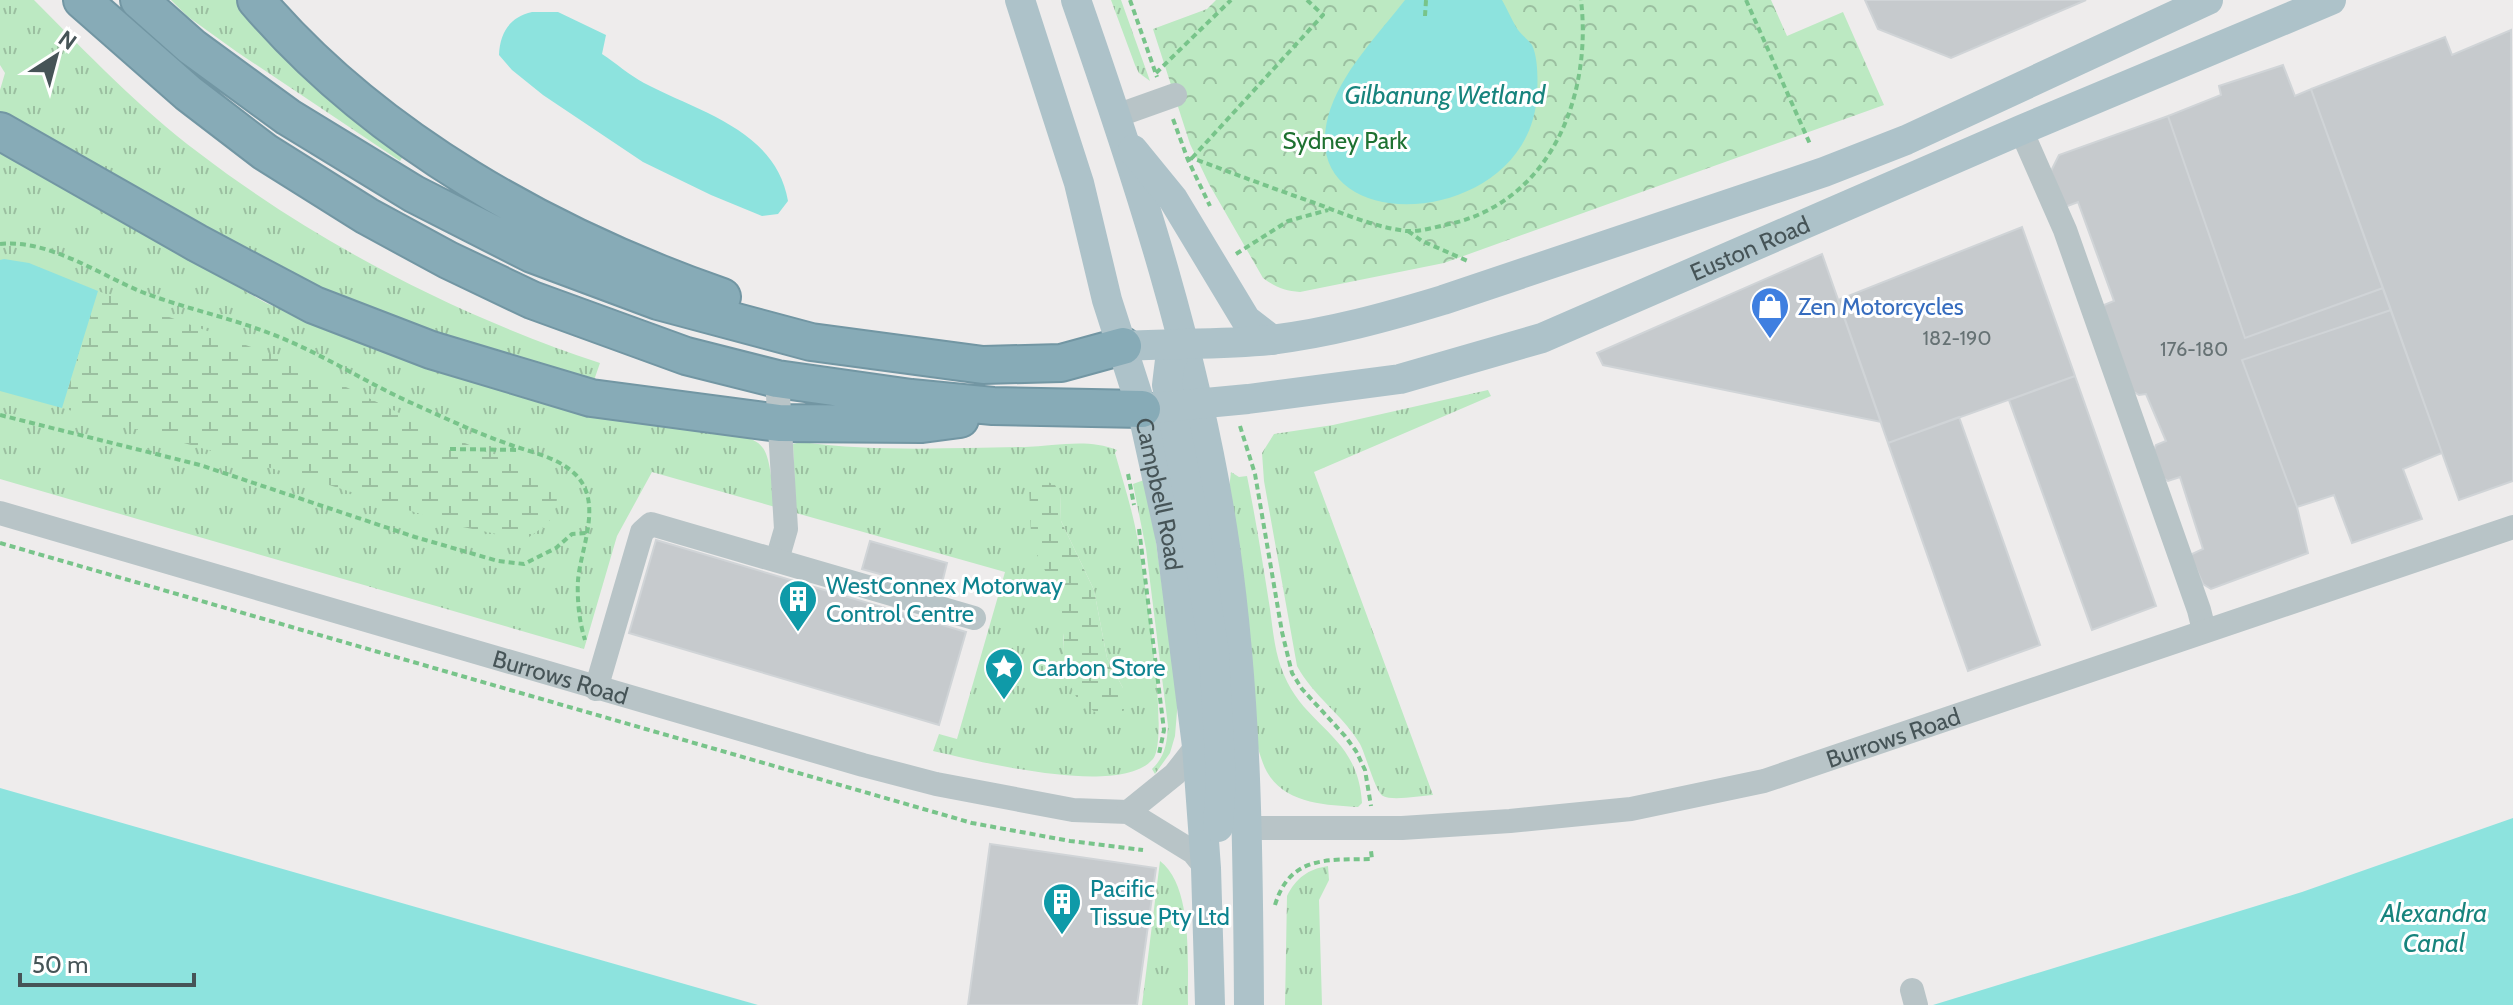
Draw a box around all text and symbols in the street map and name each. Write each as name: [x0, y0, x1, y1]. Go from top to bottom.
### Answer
north arrow: [16, 16, 96, 96]
text: N: [53, 25, 82, 56]
water label: Gilbanung Wetland: [1344, 79, 1547, 111]
park label: Sydney Park: [1282, 126, 1408, 155]
street label: Euston Road: [1685, 209, 1814, 287]
shop icon: Zen Motorcycles: [1749, 285, 1791, 340]
place label: Zen Motorcycles: [1798, 292, 1964, 321]
house number: 182-190: [1923, 326, 1991, 350]
house number: 176-180: [2160, 337, 2228, 361]
street label: Campbell Road: [1130, 415, 1189, 572]
place label: WestConnex Motorway Control Centre: [826, 571, 1063, 628]
building icon: WestConnex Motorway Control Centre: [777, 578, 819, 633]
street label: Burrows Road: [490, 643, 632, 710]
place icon: Carbon Store: [983, 646, 1025, 701]
place label: Carbon Store: [1032, 653, 1166, 682]
street label: Burrows Road: [1822, 701, 1964, 773]
place label: Pacific Tissue Pty Ltd: [1090, 874, 1230, 931]
building icon: Pacific Tissue Pty Ltd: [1041, 881, 1083, 936]
water label: Alexandra Canal: [2380, 897, 2487, 959]
scale bar: [20, 937, 194, 987]
text: 50 m: [32, 950, 88, 979]

